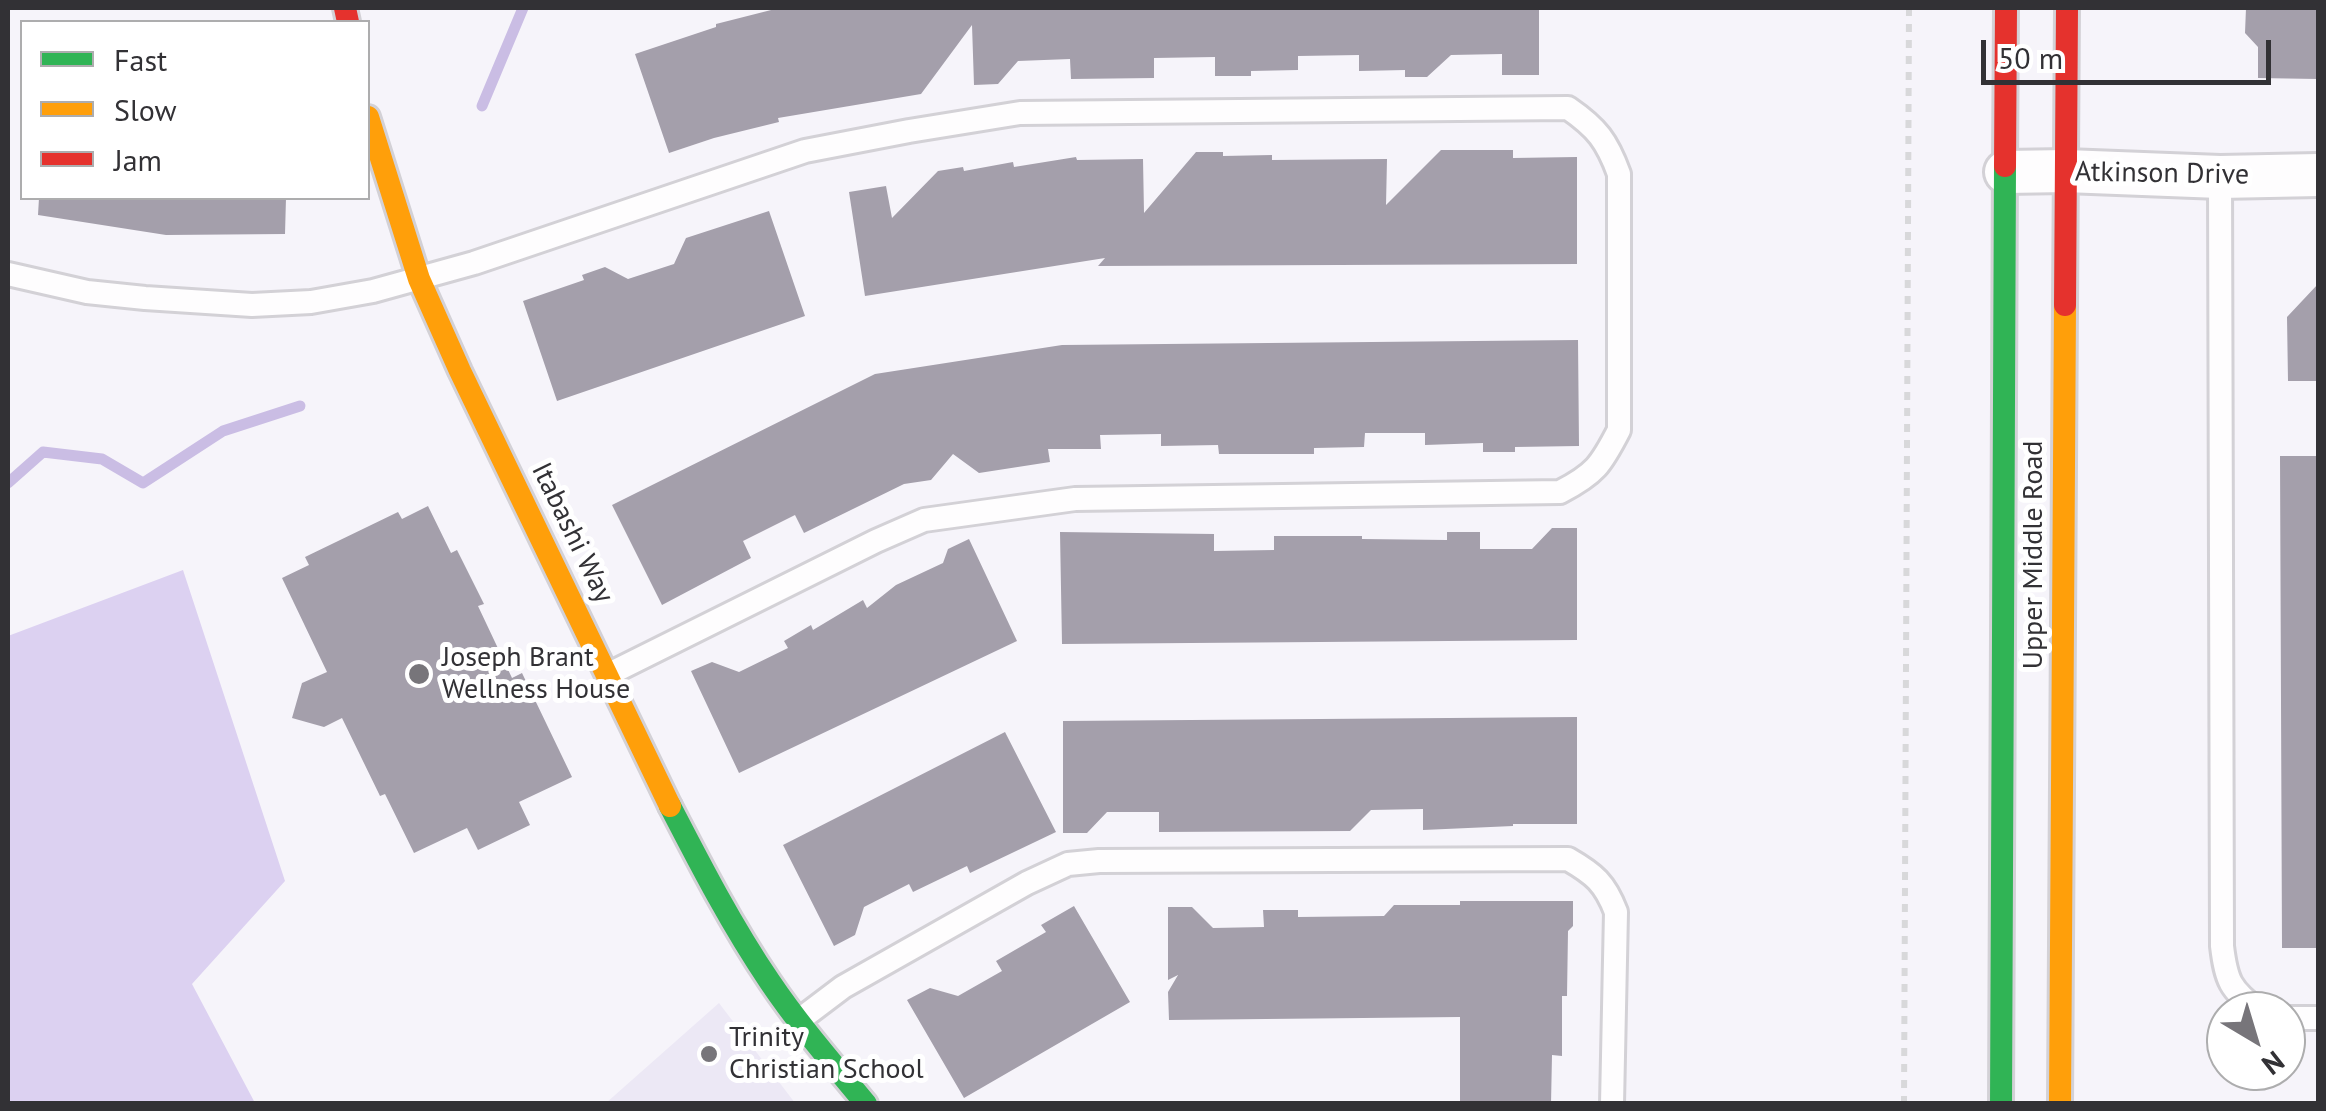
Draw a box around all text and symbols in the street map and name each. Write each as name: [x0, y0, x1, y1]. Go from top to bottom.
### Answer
legend: [20, 20, 370, 200]
scale bar: [1986, 20, 2276, 82]
text: 50 m: [1998, 38, 2063, 77]
text: Fast: [114, 40, 167, 79]
text: Slow: [114, 90, 177, 129]
text: Jam: [114, 140, 162, 179]
street label: Atkinson Drive: [2075, 156, 2249, 192]
street label: Upper Middle Road: [2017, 441, 2051, 669]
street label: Itabashi Way: [524, 458, 620, 608]
place label: Joseph Brant Wellness House: [442, 641, 630, 707]
marker: Joseph Brant Wellness House: [406, 661, 432, 687]
north arrow: [2206, 991, 2306, 1091]
place label: Trinity Christian School: [729, 1021, 924, 1087]
marker: Trinity Christian School: [698, 1043, 720, 1065]
text: N: [2255, 1043, 2292, 1084]

